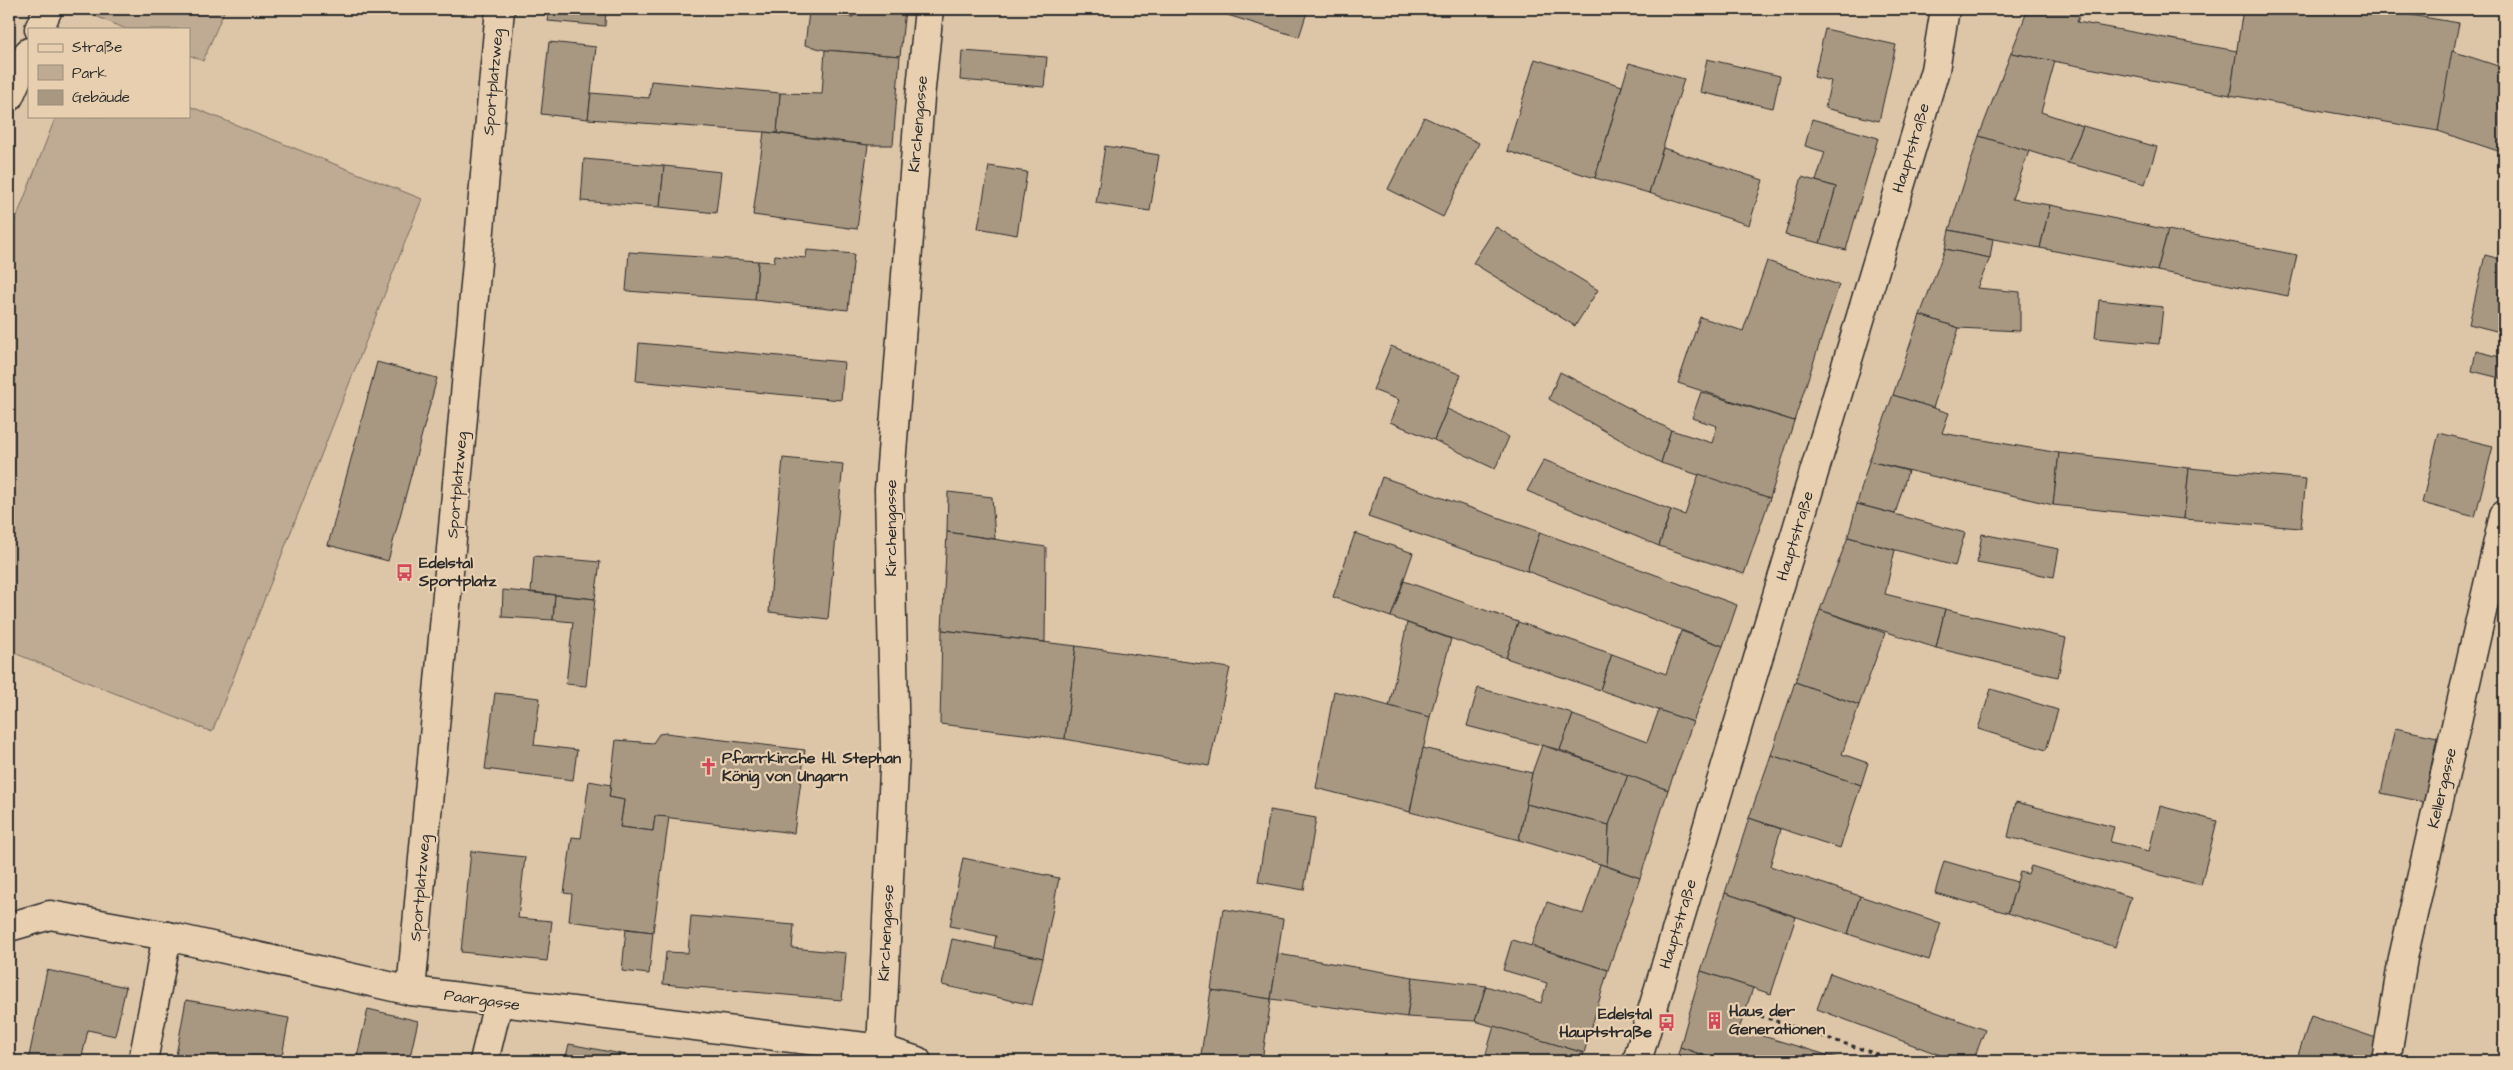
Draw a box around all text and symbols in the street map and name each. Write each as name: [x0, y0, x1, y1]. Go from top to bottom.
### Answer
legend: [28, 28, 190, 118]
street label: Sportplatzweg: [477, 28, 510, 136]
text: Straße: [72, 37, 122, 58]
text: Park: [72, 63, 107, 84]
street label: Kirchengasse: [903, 75, 934, 173]
text: Gebäude: [72, 87, 130, 108]
street label: Hauptstraße: [1887, 100, 1935, 196]
street label: Sportplatzweg: [441, 431, 474, 539]
street label: Kirchengasse: [880, 479, 903, 576]
street label: Hauptstraße: [1771, 488, 1819, 584]
place label: Edelstal Sportplatz: [418, 552, 498, 592]
bus stop icon: Edelstal Sportplatz: [395, 562, 415, 582]
street label: Kellergasse: [2422, 745, 2463, 831]
place label: Pfarrkirche Hl. Stephan König von Ungarn: [722, 747, 901, 789]
church icon: Pfarrkirche Hl. Stephan König von Ungarn: [698, 757, 718, 777]
street label: Sportplatzweg: [404, 834, 437, 942]
street label: Hauptstraße: [1654, 876, 1702, 972]
street label: Kirchengasse: [872, 884, 901, 982]
street label: Paargasse: [442, 984, 522, 1017]
place label: Haus der Generationen: [1729, 1000, 1825, 1040]
place label: Edelstal Hauptstraße: [1559, 1003, 1652, 1043]
building icon: Haus der Generationen: [1705, 1010, 1725, 1030]
bus stop icon: Edelstal Hauptstraße: [1656, 1013, 1676, 1033]

